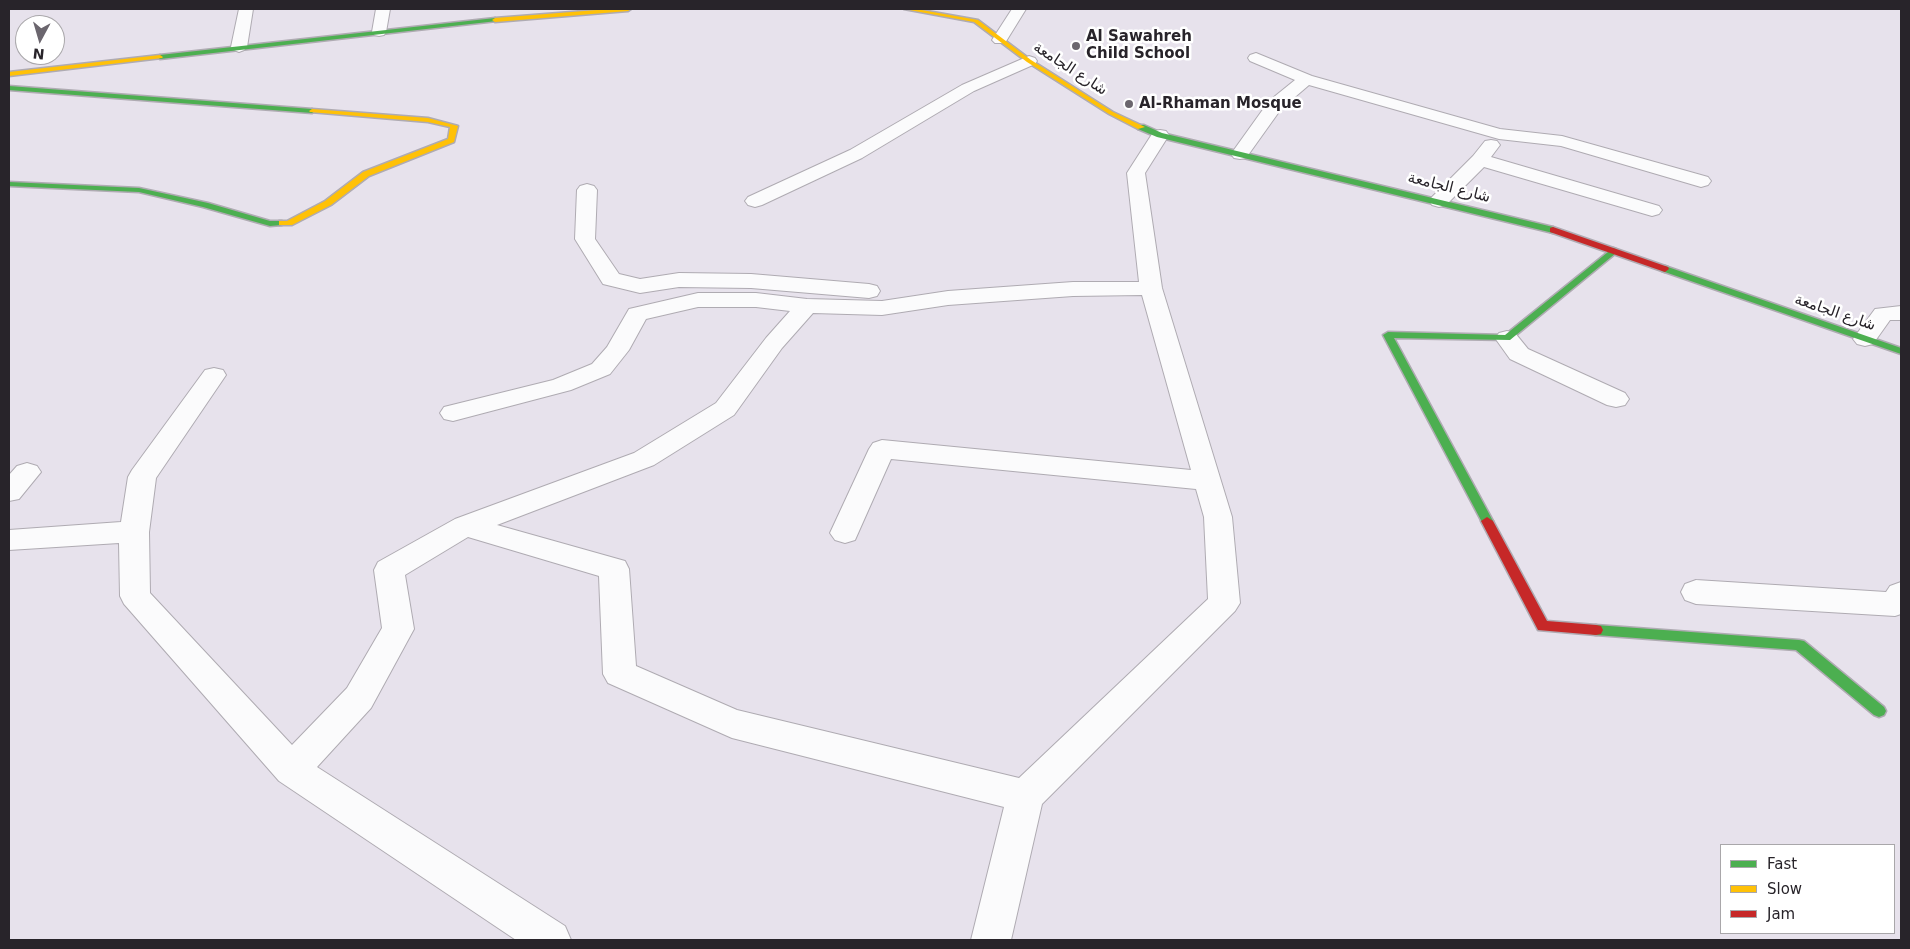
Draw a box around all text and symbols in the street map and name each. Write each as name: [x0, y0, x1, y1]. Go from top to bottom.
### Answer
north arrow: [15, 15, 65, 65]
place label: Al Sawahreh Child School: [1086, 28, 1192, 63]
street label: شارع الجامعة: [1030, 38, 1110, 100]
marker: Al Sawahreh Child School: [1070, 40, 1082, 52]
text: N: [32, 45, 45, 62]
place label: Al-Rhaman Mosque: [1139, 95, 1302, 113]
marker: Al-Rhaman Mosque: [1123, 98, 1135, 110]
street label: شارع الجامعة: [1406, 169, 1492, 207]
street label: شارع الجامعة: [1792, 291, 1878, 335]
legend: [1720, 844, 1895, 934]
text: Fast: [1767, 855, 1797, 873]
text: Slow: [1767, 880, 1802, 898]
text: Jam: [1767, 905, 1795, 923]

